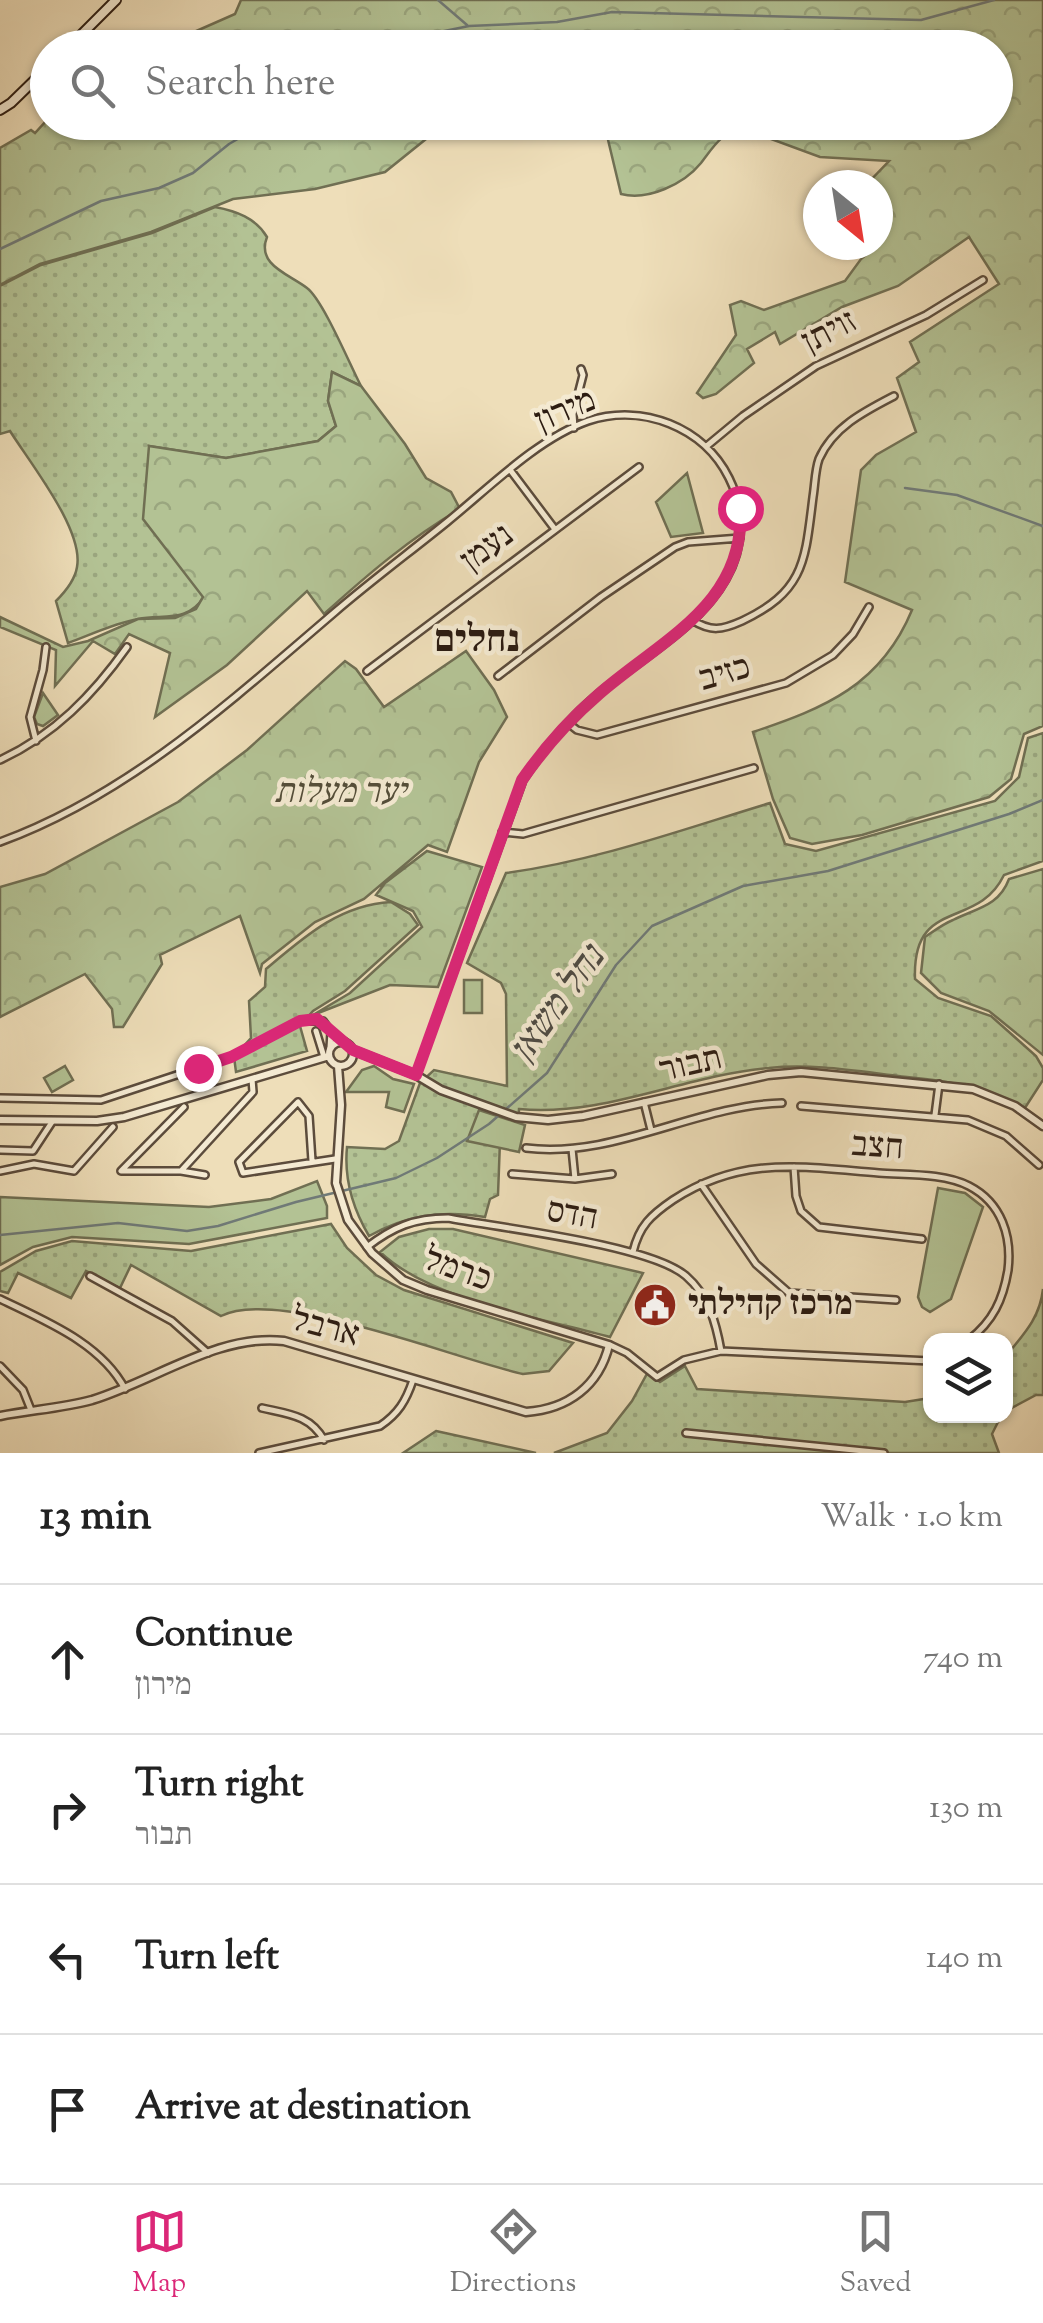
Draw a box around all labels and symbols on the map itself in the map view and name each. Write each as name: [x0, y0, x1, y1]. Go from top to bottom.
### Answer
north arrow: [803, 170, 893, 260]
street label: זויתן: [794, 298, 866, 368]
street label: מירון: [528, 376, 604, 448]
route start: [718, 486, 764, 532]
street label: נעמן: [451, 512, 525, 586]
district label: נחלים: [434, 615, 520, 669]
street label: כזיב: [693, 643, 757, 707]
park label: יער מעלות: [274, 768, 409, 819]
water label: נחל משאן: [498, 934, 621, 1074]
street label: תבור: [655, 1034, 727, 1098]
route end: [176, 1046, 222, 1092]
street label: חצב: [849, 1121, 905, 1175]
street label: הדס: [542, 1186, 602, 1246]
street label: כרמל: [416, 1235, 498, 1307]
place label: מרכז קהילתי: [688, 1280, 853, 1331]
public building icon: מרכז קהילתי: [632, 1282, 678, 1328]
street label: ארבל: [285, 1295, 365, 1363]

